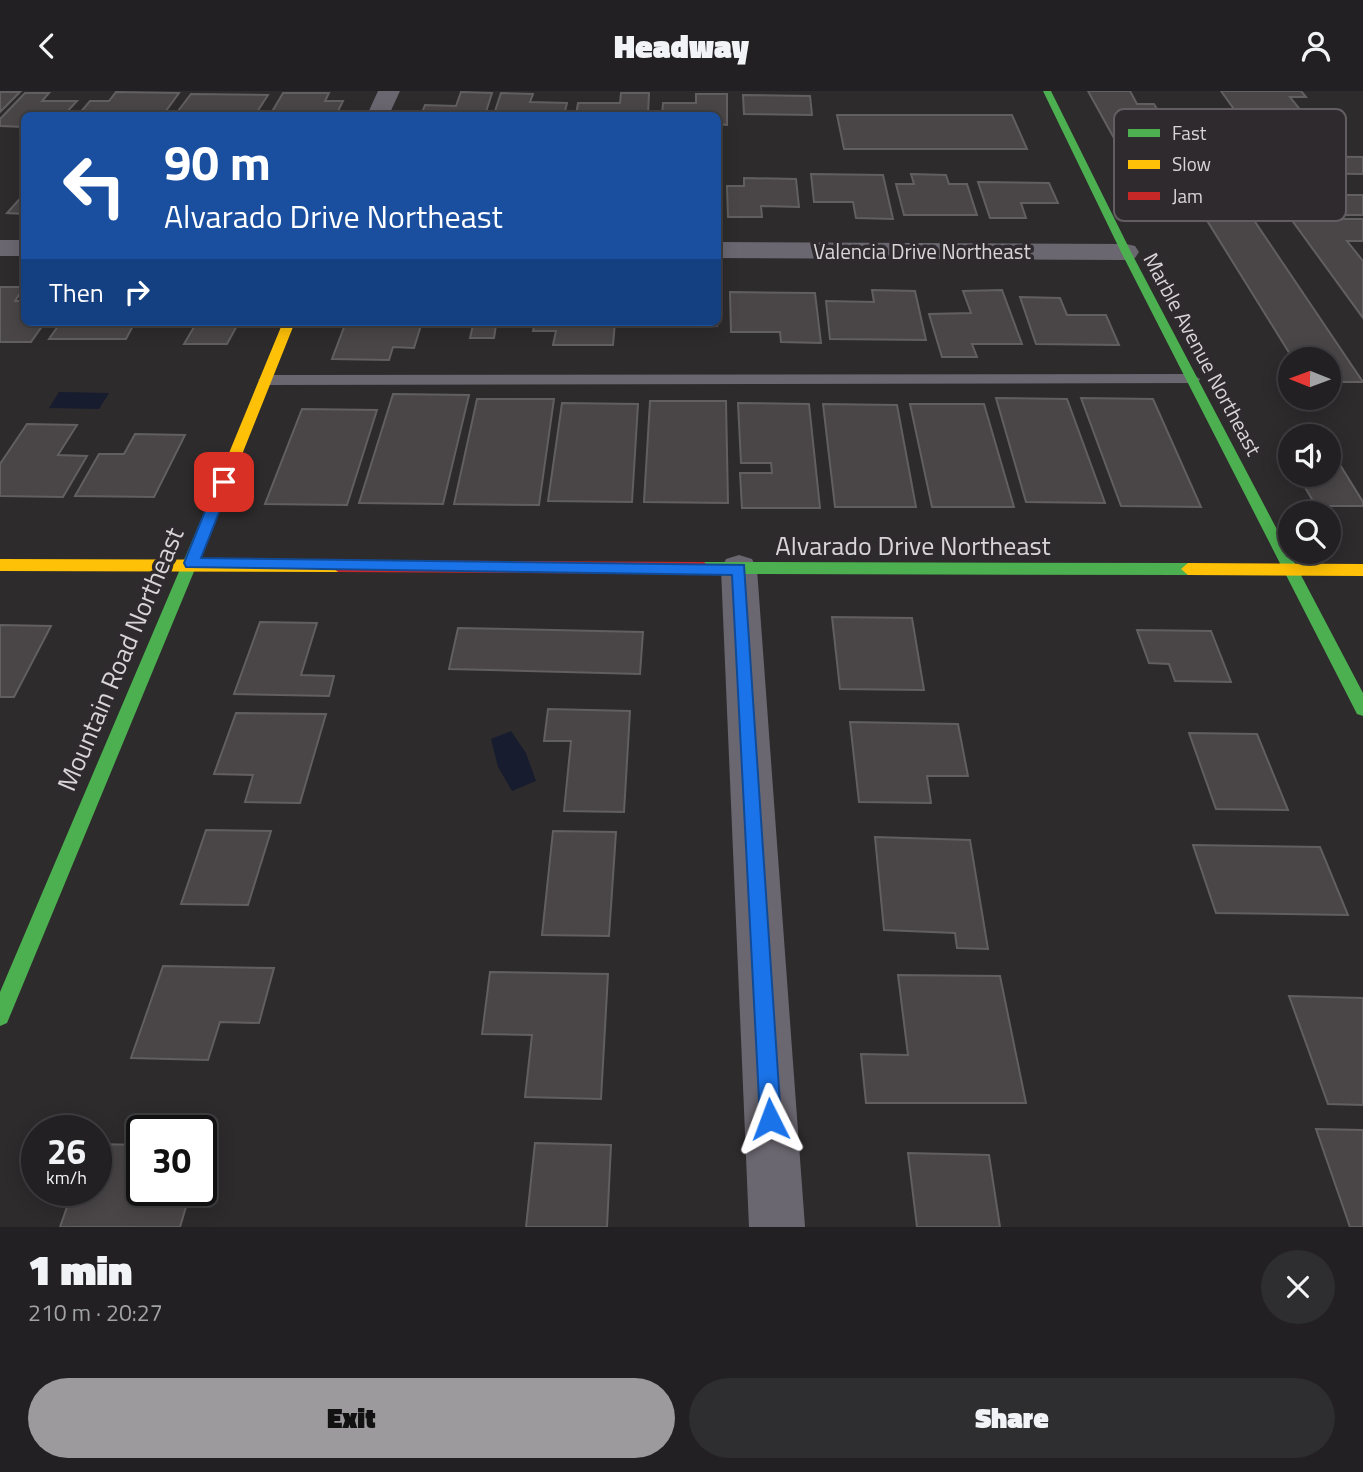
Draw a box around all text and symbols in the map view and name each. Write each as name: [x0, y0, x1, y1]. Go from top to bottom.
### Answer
text: Headway: [614, 22, 749, 70]
icon: back: [28, 27, 66, 65]
icon: person: [1297, 27, 1335, 65]
legend: [1114, 109, 1346, 221]
text: Fast: [1172, 118, 1207, 147]
text: 90 m: [164, 124, 271, 199]
icon: left: [49, 140, 140, 231]
text: Slow: [1172, 149, 1211, 178]
text: Jam: [1172, 181, 1203, 210]
text: Alvarado Drive Northeast: [164, 192, 503, 240]
street label: Valencia Drive Northeast: [813, 235, 1031, 267]
street label: Marble Avenue Northeast: [1136, 247, 1271, 462]
text: Then: [49, 273, 104, 312]
icon: right: [118, 273, 156, 311]
north arrow: [1278, 347, 1340, 409]
map controls: [1278, 347, 1341, 564]
button: sound: [1278, 424, 1341, 487]
pin: [194, 452, 254, 512]
icon: arrive: [205, 463, 243, 501]
button: search: [1278, 501, 1341, 564]
street label: Mountain Road Northeast: [47, 521, 193, 797]
street label: Alvarado Drive Northeast: [775, 526, 1051, 565]
position arrow: [733, 1082, 807, 1156]
speed limit sign: 30: [126, 1115, 217, 1206]
text: 26: [47, 1124, 86, 1178]
text: km/h: [46, 1164, 87, 1191]
text: 1 min: [28, 1237, 132, 1301]
button: close: [1261, 1250, 1335, 1324]
text: 210 m · 20:27: [28, 1295, 163, 1330]
button: Exit: [28, 1378, 675, 1458]
button: Share: [689, 1378, 1335, 1458]

